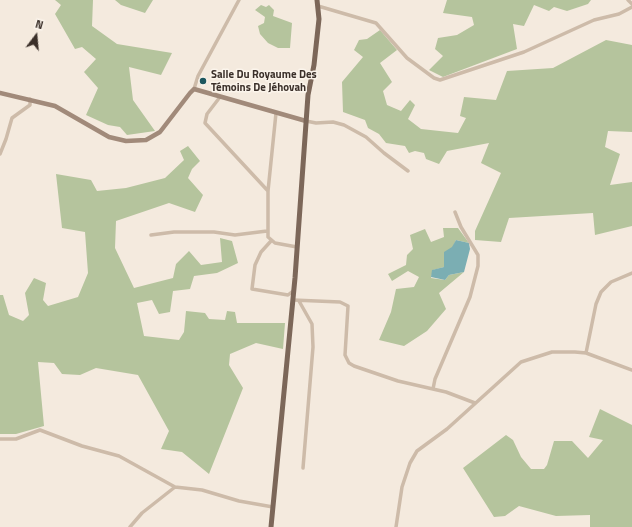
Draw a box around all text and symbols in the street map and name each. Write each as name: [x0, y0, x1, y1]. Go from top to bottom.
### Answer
north arrow: [16, 16, 56, 56]
text: N: [33, 16, 45, 33]
place label: Salle Du Royaume Des Témoins De Jéhovah: [211, 68, 317, 94]
marker: Salle Du Royaume Des Témoins De Jéhovah: [198, 76, 208, 86]

